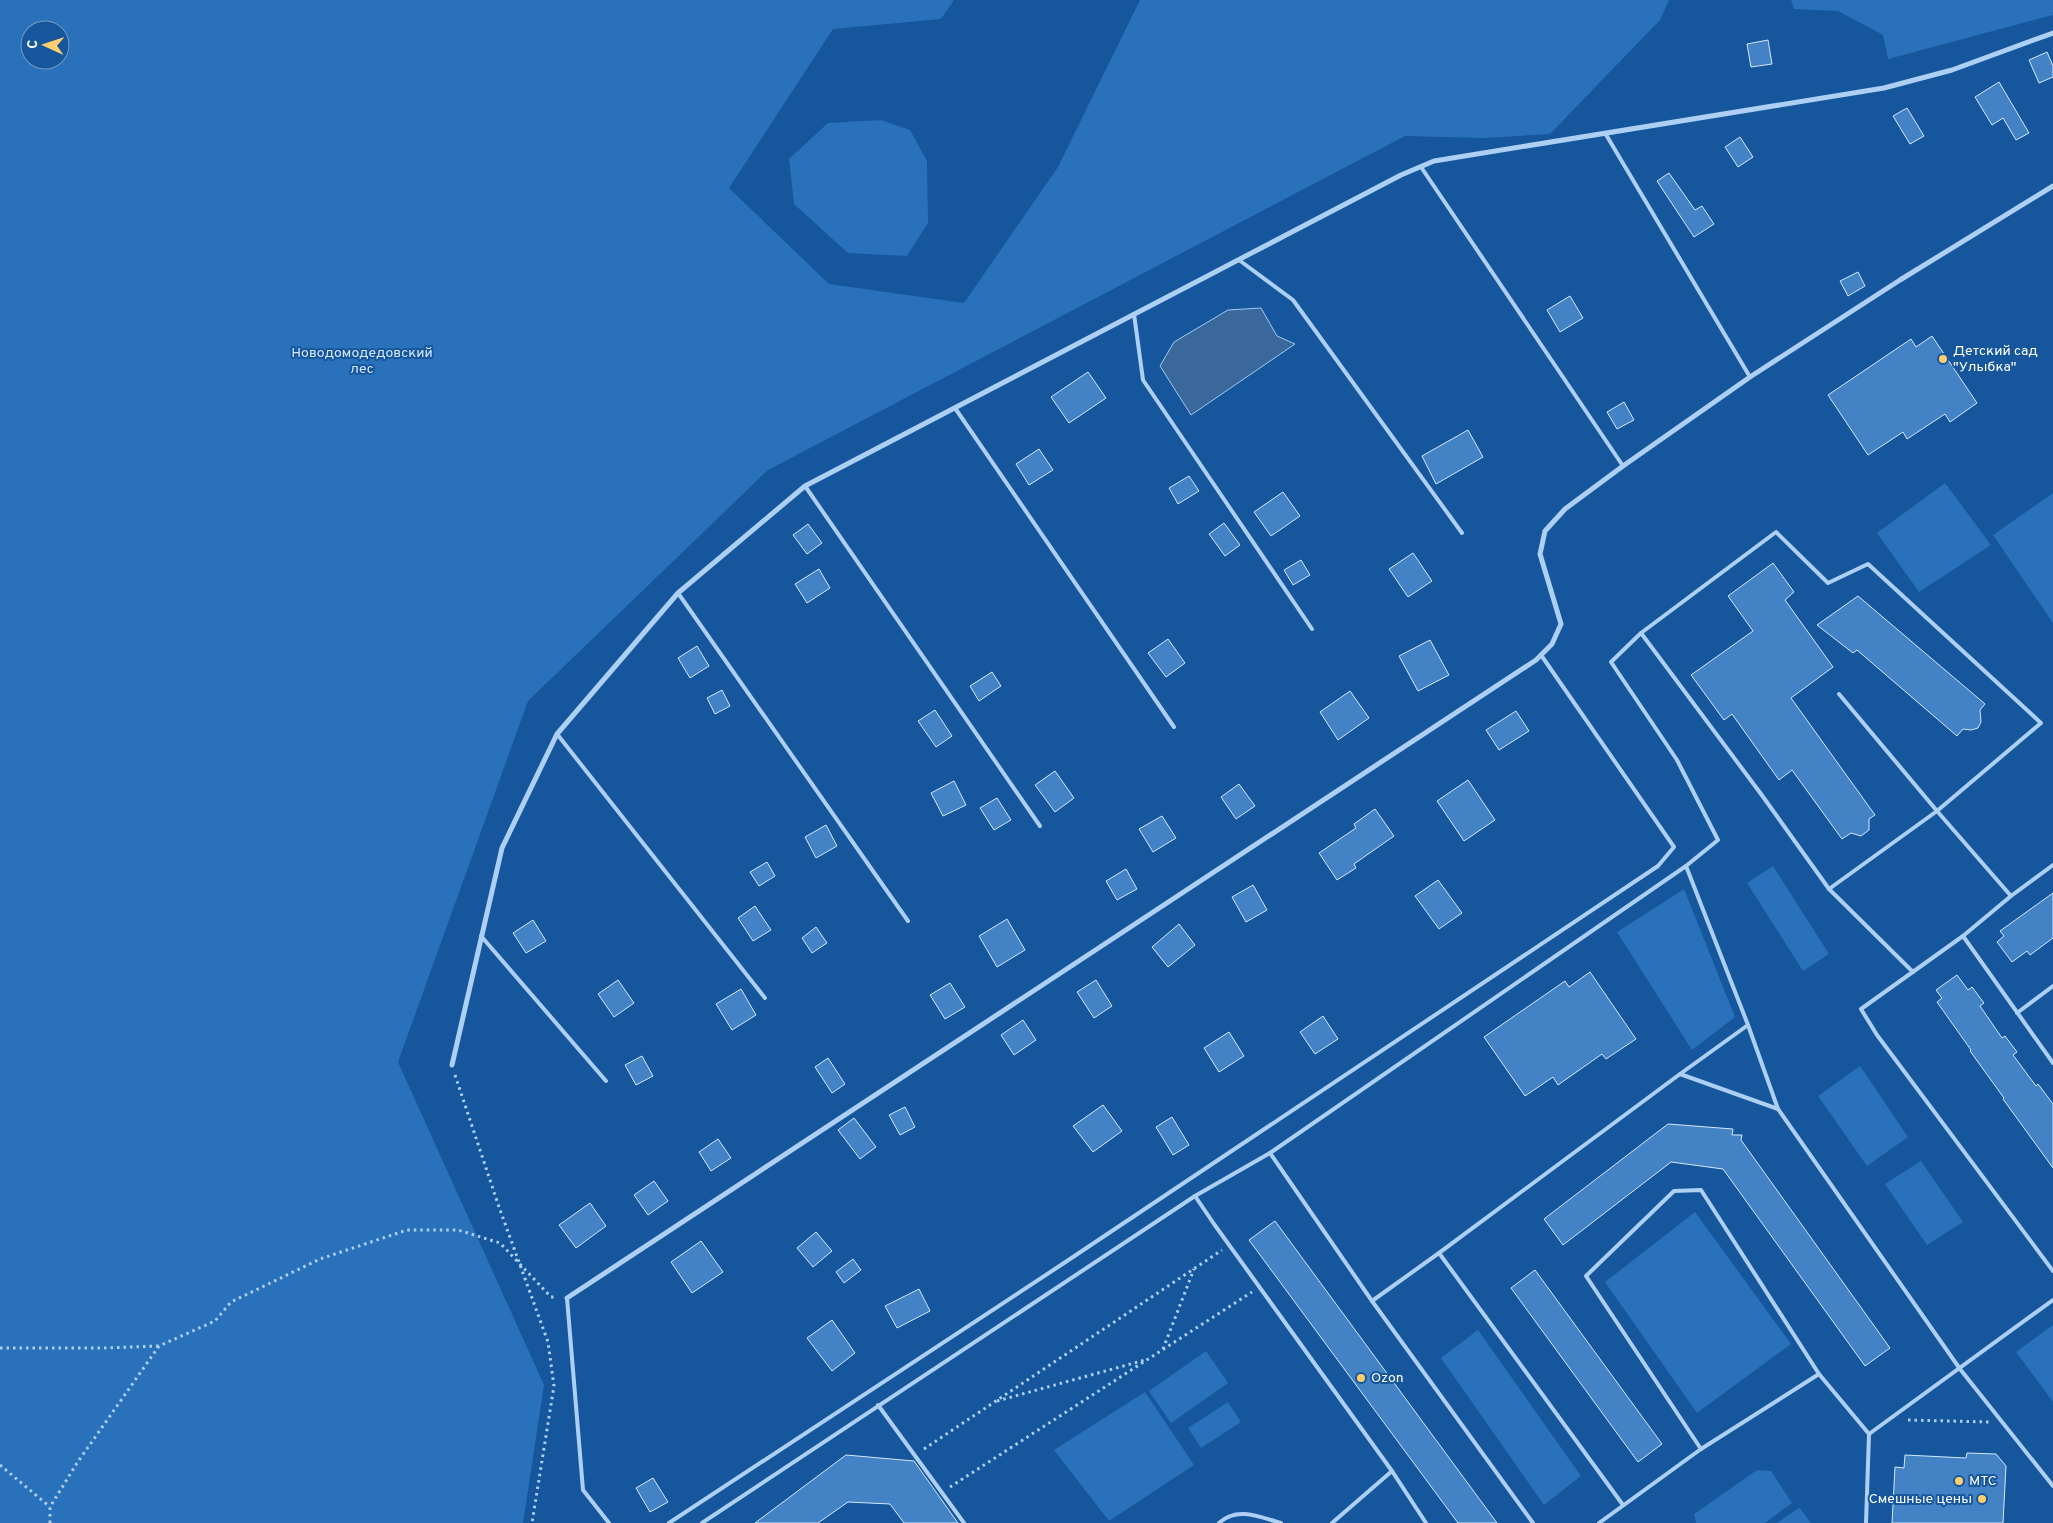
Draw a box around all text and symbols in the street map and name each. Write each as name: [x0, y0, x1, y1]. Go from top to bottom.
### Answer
north arrow: [20, 20, 70, 70]
text: С: [25, 39, 42, 49]
place label: Детский сад "Улыбка": [1953, 343, 2038, 376]
park label: Новодомодедовский лес: [291, 345, 433, 378]
marker: Детский сад "Улыбка": [1937, 353, 1949, 365]
place label: Ozon: [1371, 1370, 1404, 1387]
marker: Ozon: [1355, 1372, 1367, 1384]
place label: МТС: [1969, 1473, 1997, 1490]
marker: МТС: [1953, 1475, 1965, 1487]
place label: Смешные цены: [1869, 1491, 1972, 1508]
marker: Смешные цены: [1976, 1493, 1988, 1505]

